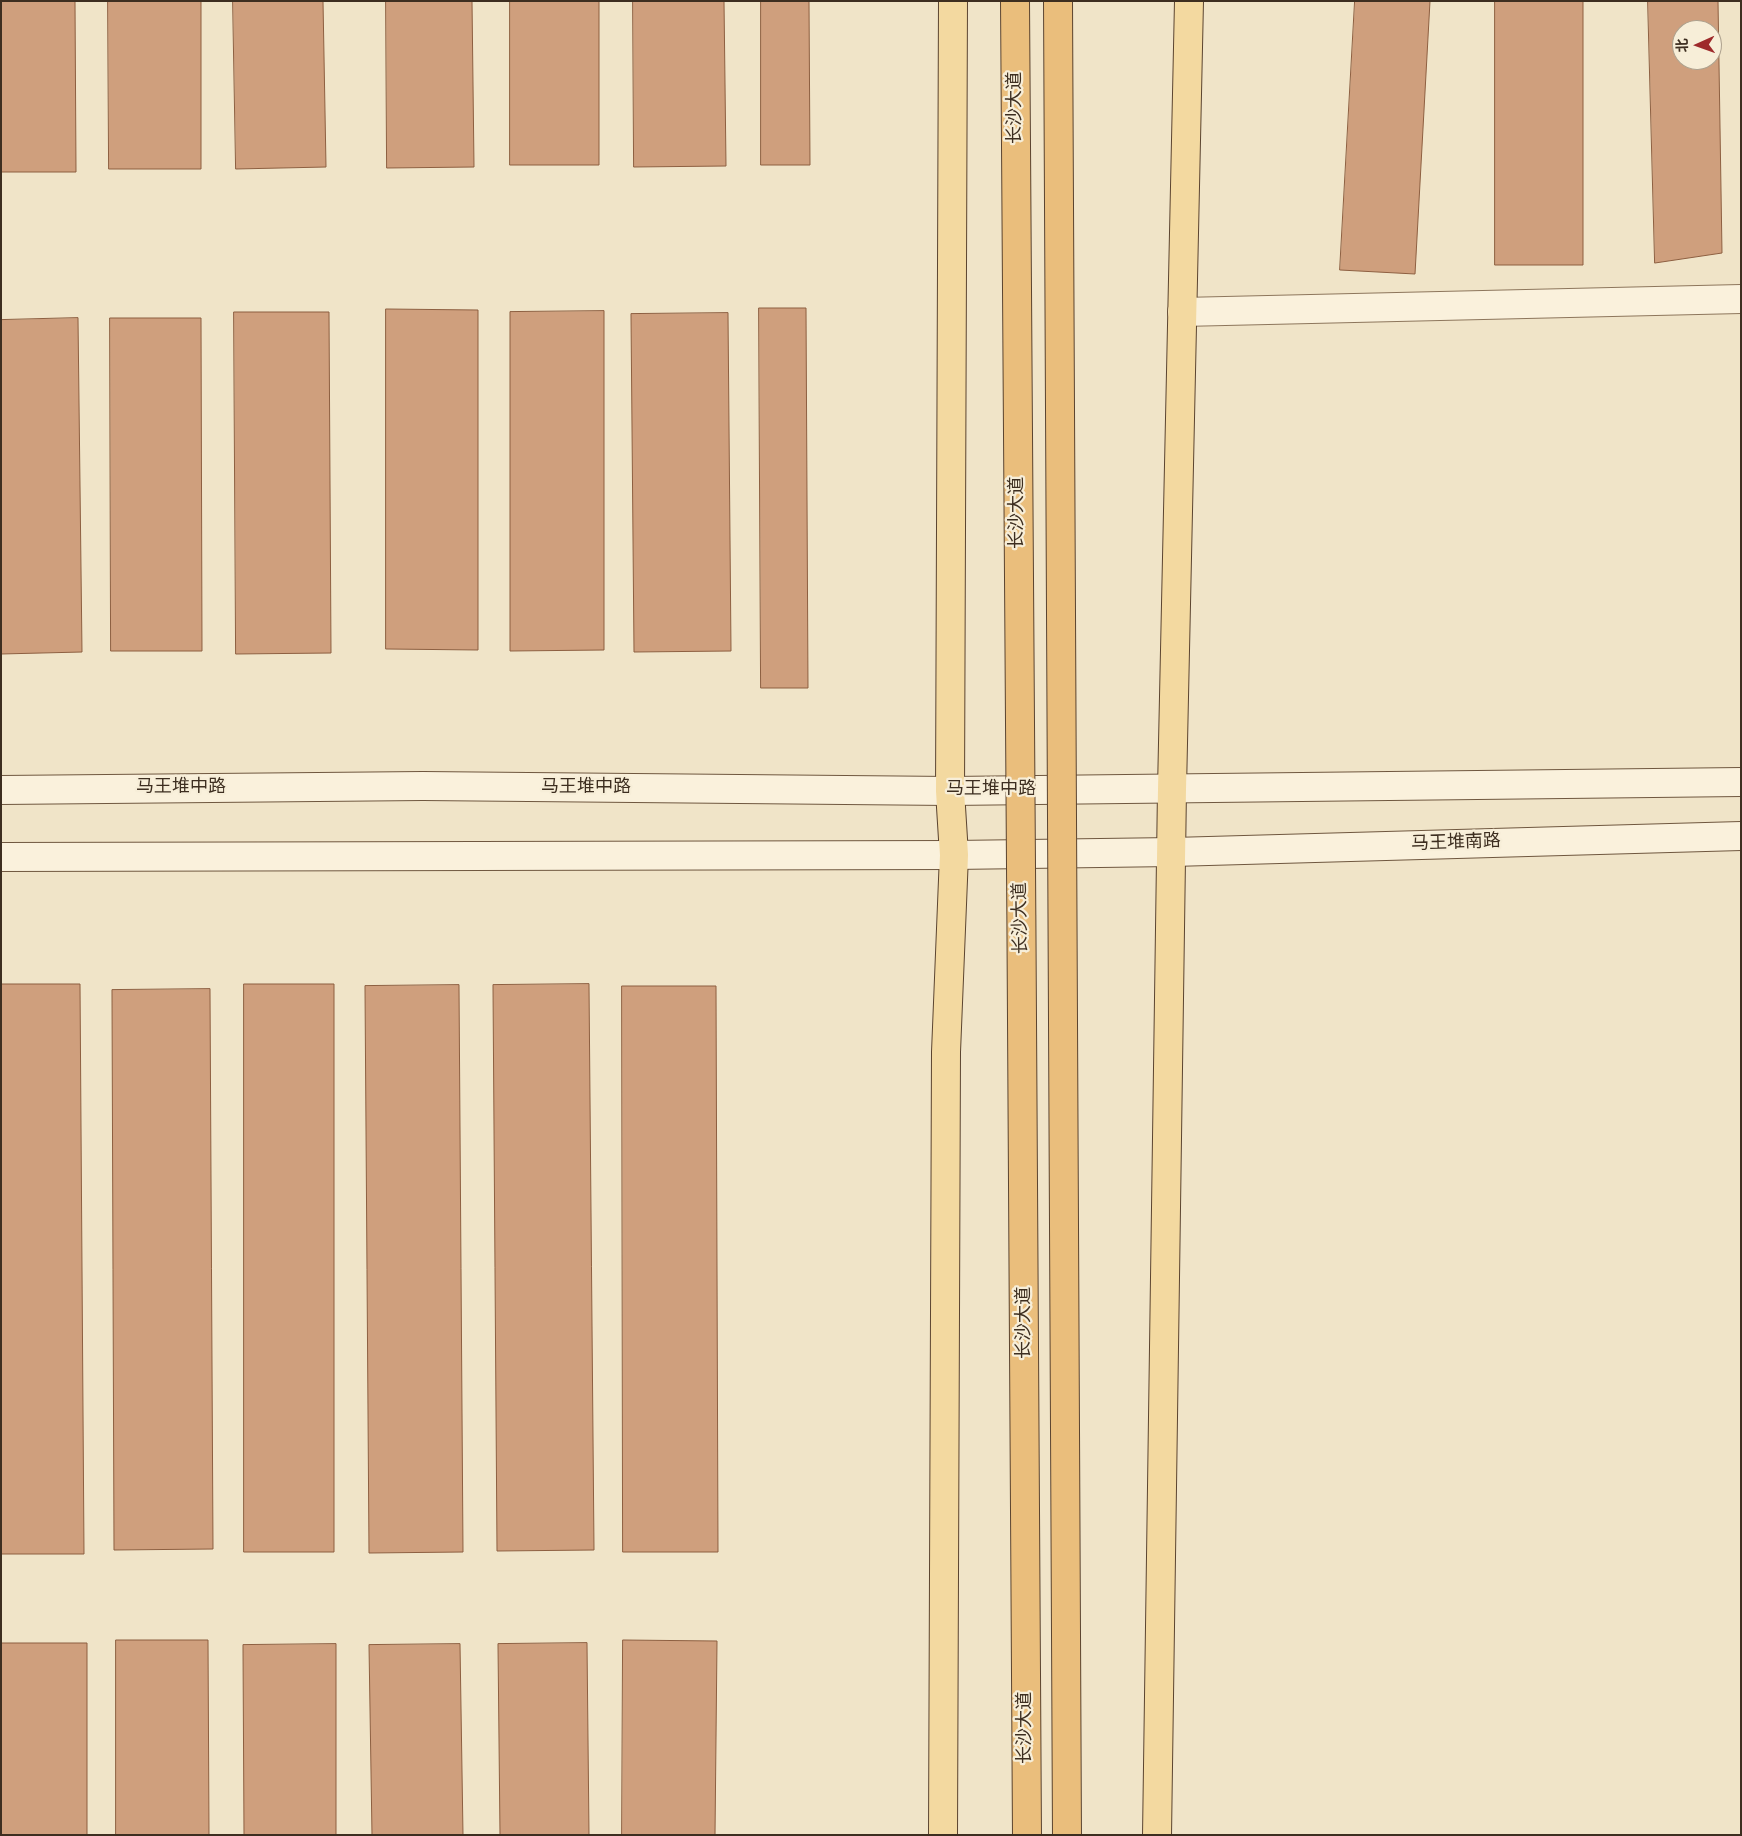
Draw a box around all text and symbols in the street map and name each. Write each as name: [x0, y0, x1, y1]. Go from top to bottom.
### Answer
north arrow: [1672, 20, 1722, 70]
text: 北: [1672, 38, 1693, 53]
street label: 长沙大道: [1005, 72, 1027, 144]
street label: 长沙大道: [1007, 477, 1029, 549]
street label: 马王堆中路: [136, 777, 226, 799]
street label: 马王堆中路: [541, 777, 631, 799]
street label: 马王堆中路: [946, 779, 1036, 801]
street label: 马王堆南路: [1411, 832, 1501, 856]
street label: 长沙大道: [1011, 882, 1033, 954]
street label: 长沙大道: [1014, 1287, 1036, 1359]
street label: 长沙大道: [1015, 1692, 1037, 1764]

